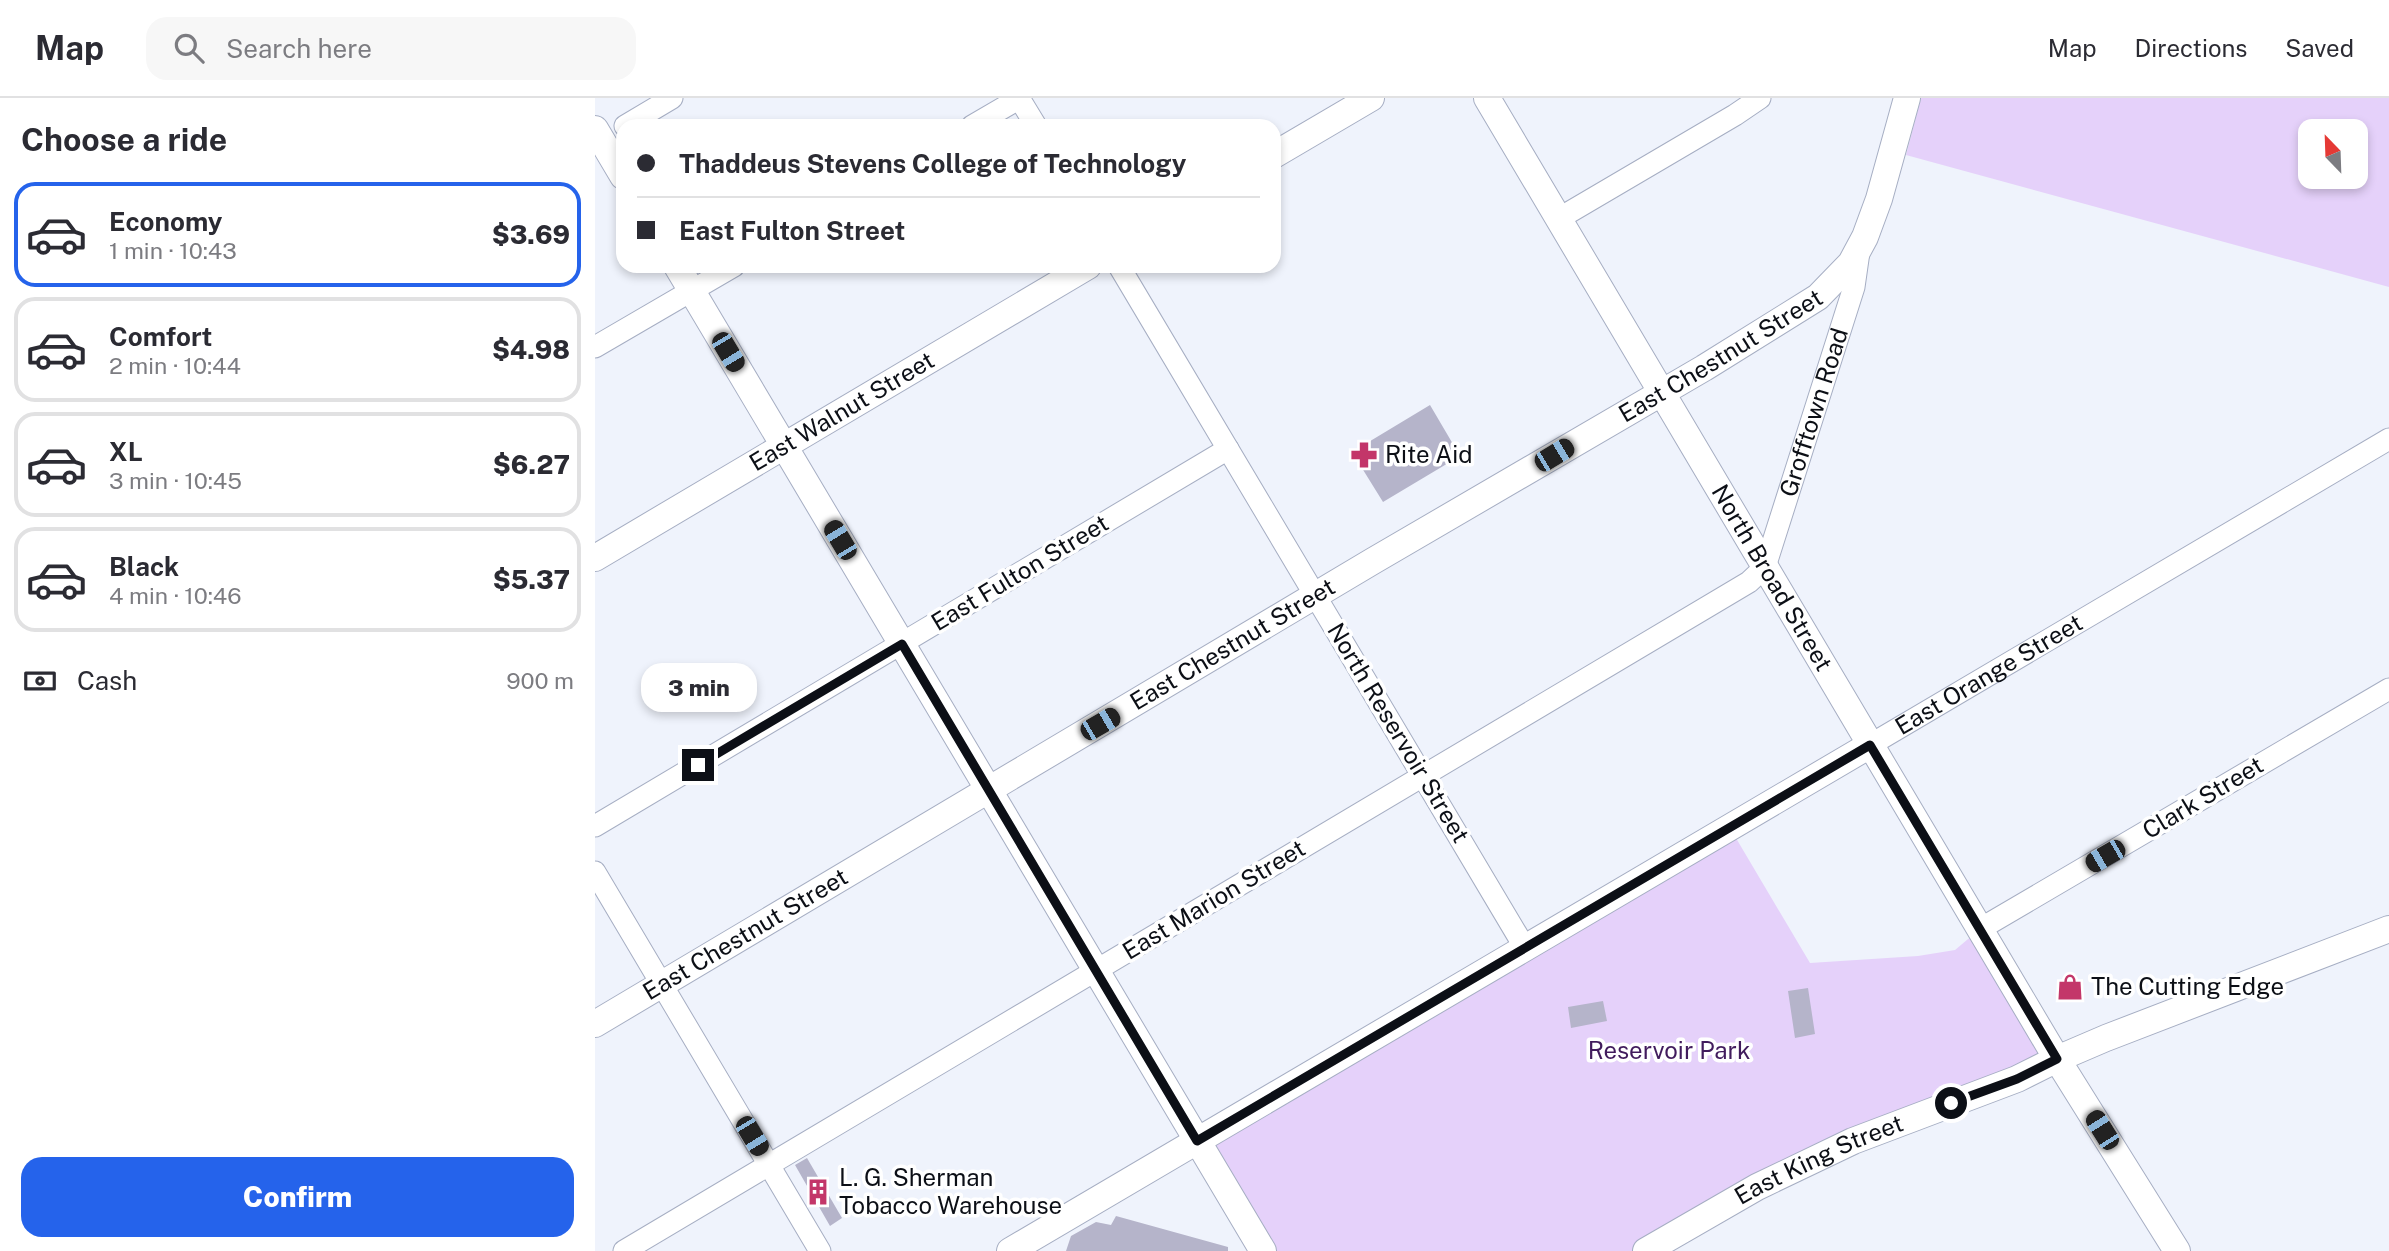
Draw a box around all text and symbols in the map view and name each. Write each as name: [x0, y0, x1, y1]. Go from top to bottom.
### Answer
search box: [146, 17, 636, 80]
text: Map: [35, 29, 104, 67]
icon: search: [170, 29, 208, 67]
text: Search here: [226, 33, 372, 64]
text: Map: [2048, 34, 2097, 62]
text: Directions: [2135, 34, 2247, 62]
text: Saved: [2285, 34, 2354, 62]
north arrow: [2298, 119, 2368, 189]
map controls: [2298, 119, 2368, 189]
text: Choose a ride: [21, 121, 227, 158]
text: Thaddeus Stevens College of Technology: [679, 148, 1186, 179]
icon: car: [25, 203, 88, 266]
text: Economy: [109, 206, 222, 237]
text: East Fulton Street: [679, 215, 905, 246]
text: $3.69: [492, 219, 570, 250]
text: 1 min · 10:43: [109, 237, 237, 264]
street label: East Chestnut Street: [1613, 283, 1827, 428]
icon: car: [25, 318, 88, 381]
text: Comfort: [109, 321, 212, 352]
street label: Grofftown Road: [1773, 324, 1853, 500]
car: [709, 329, 748, 375]
text: $4.98: [492, 334, 570, 365]
street label: East Walnut Street: [744, 345, 939, 476]
text: 2 min · 10:44: [109, 352, 241, 379]
icon: car: [25, 433, 88, 496]
car: [1531, 435, 1578, 475]
text: XL: [109, 436, 143, 467]
pharmacy icon: Rite Aid: [1349, 440, 1379, 470]
place label: Rite Aid: [1385, 440, 1473, 468]
text: $6.27: [493, 449, 570, 480]
text: 3 min · 10:45: [109, 467, 242, 494]
street label: North Broad Street: [1706, 479, 1839, 676]
street label: East Fulton Street: [926, 508, 1113, 636]
car: [821, 517, 860, 563]
icon: car: [25, 548, 88, 611]
text: Black: [109, 551, 179, 582]
text: $5.37: [493, 564, 570, 595]
street label: East Chestnut Street: [1125, 572, 1339, 715]
text: 4 min · 10:46: [109, 582, 242, 609]
street label: East Orange Street: [1890, 608, 2087, 740]
street label: North Reservoir Street: [1322, 618, 1476, 847]
icon: cash: [21, 662, 59, 700]
callout: 3 min: [640, 664, 756, 712]
text: Cash: [77, 665, 137, 696]
text: 900 m: [506, 667, 574, 694]
text: 3 min: [668, 674, 730, 701]
car: [1077, 704, 1124, 744]
route end: [682, 749, 714, 781]
street label: Clark Street: [2137, 750, 2268, 844]
street label: East Marion Street: [1117, 834, 1310, 965]
car: [2082, 836, 2129, 876]
street label: East Chestnut Street: [637, 862, 852, 1005]
shop icon: The Cutting Edge: [2055, 972, 2085, 1002]
place label: The Cutting Edge: [2091, 972, 2284, 1000]
park label: Reservoir Park: [1588, 1036, 1750, 1064]
route start: [1935, 1087, 1967, 1119]
car: [2082, 1107, 2123, 1153]
street label: East King Street: [1729, 1108, 1907, 1210]
car: [733, 1113, 772, 1159]
button: Confirm: [21, 1157, 574, 1237]
place label: L. G. Sherman Tobacco Warehouse: [839, 1163, 1062, 1219]
building icon: L. G. Sherman Tobacco Warehouse: [803, 1177, 833, 1207]

